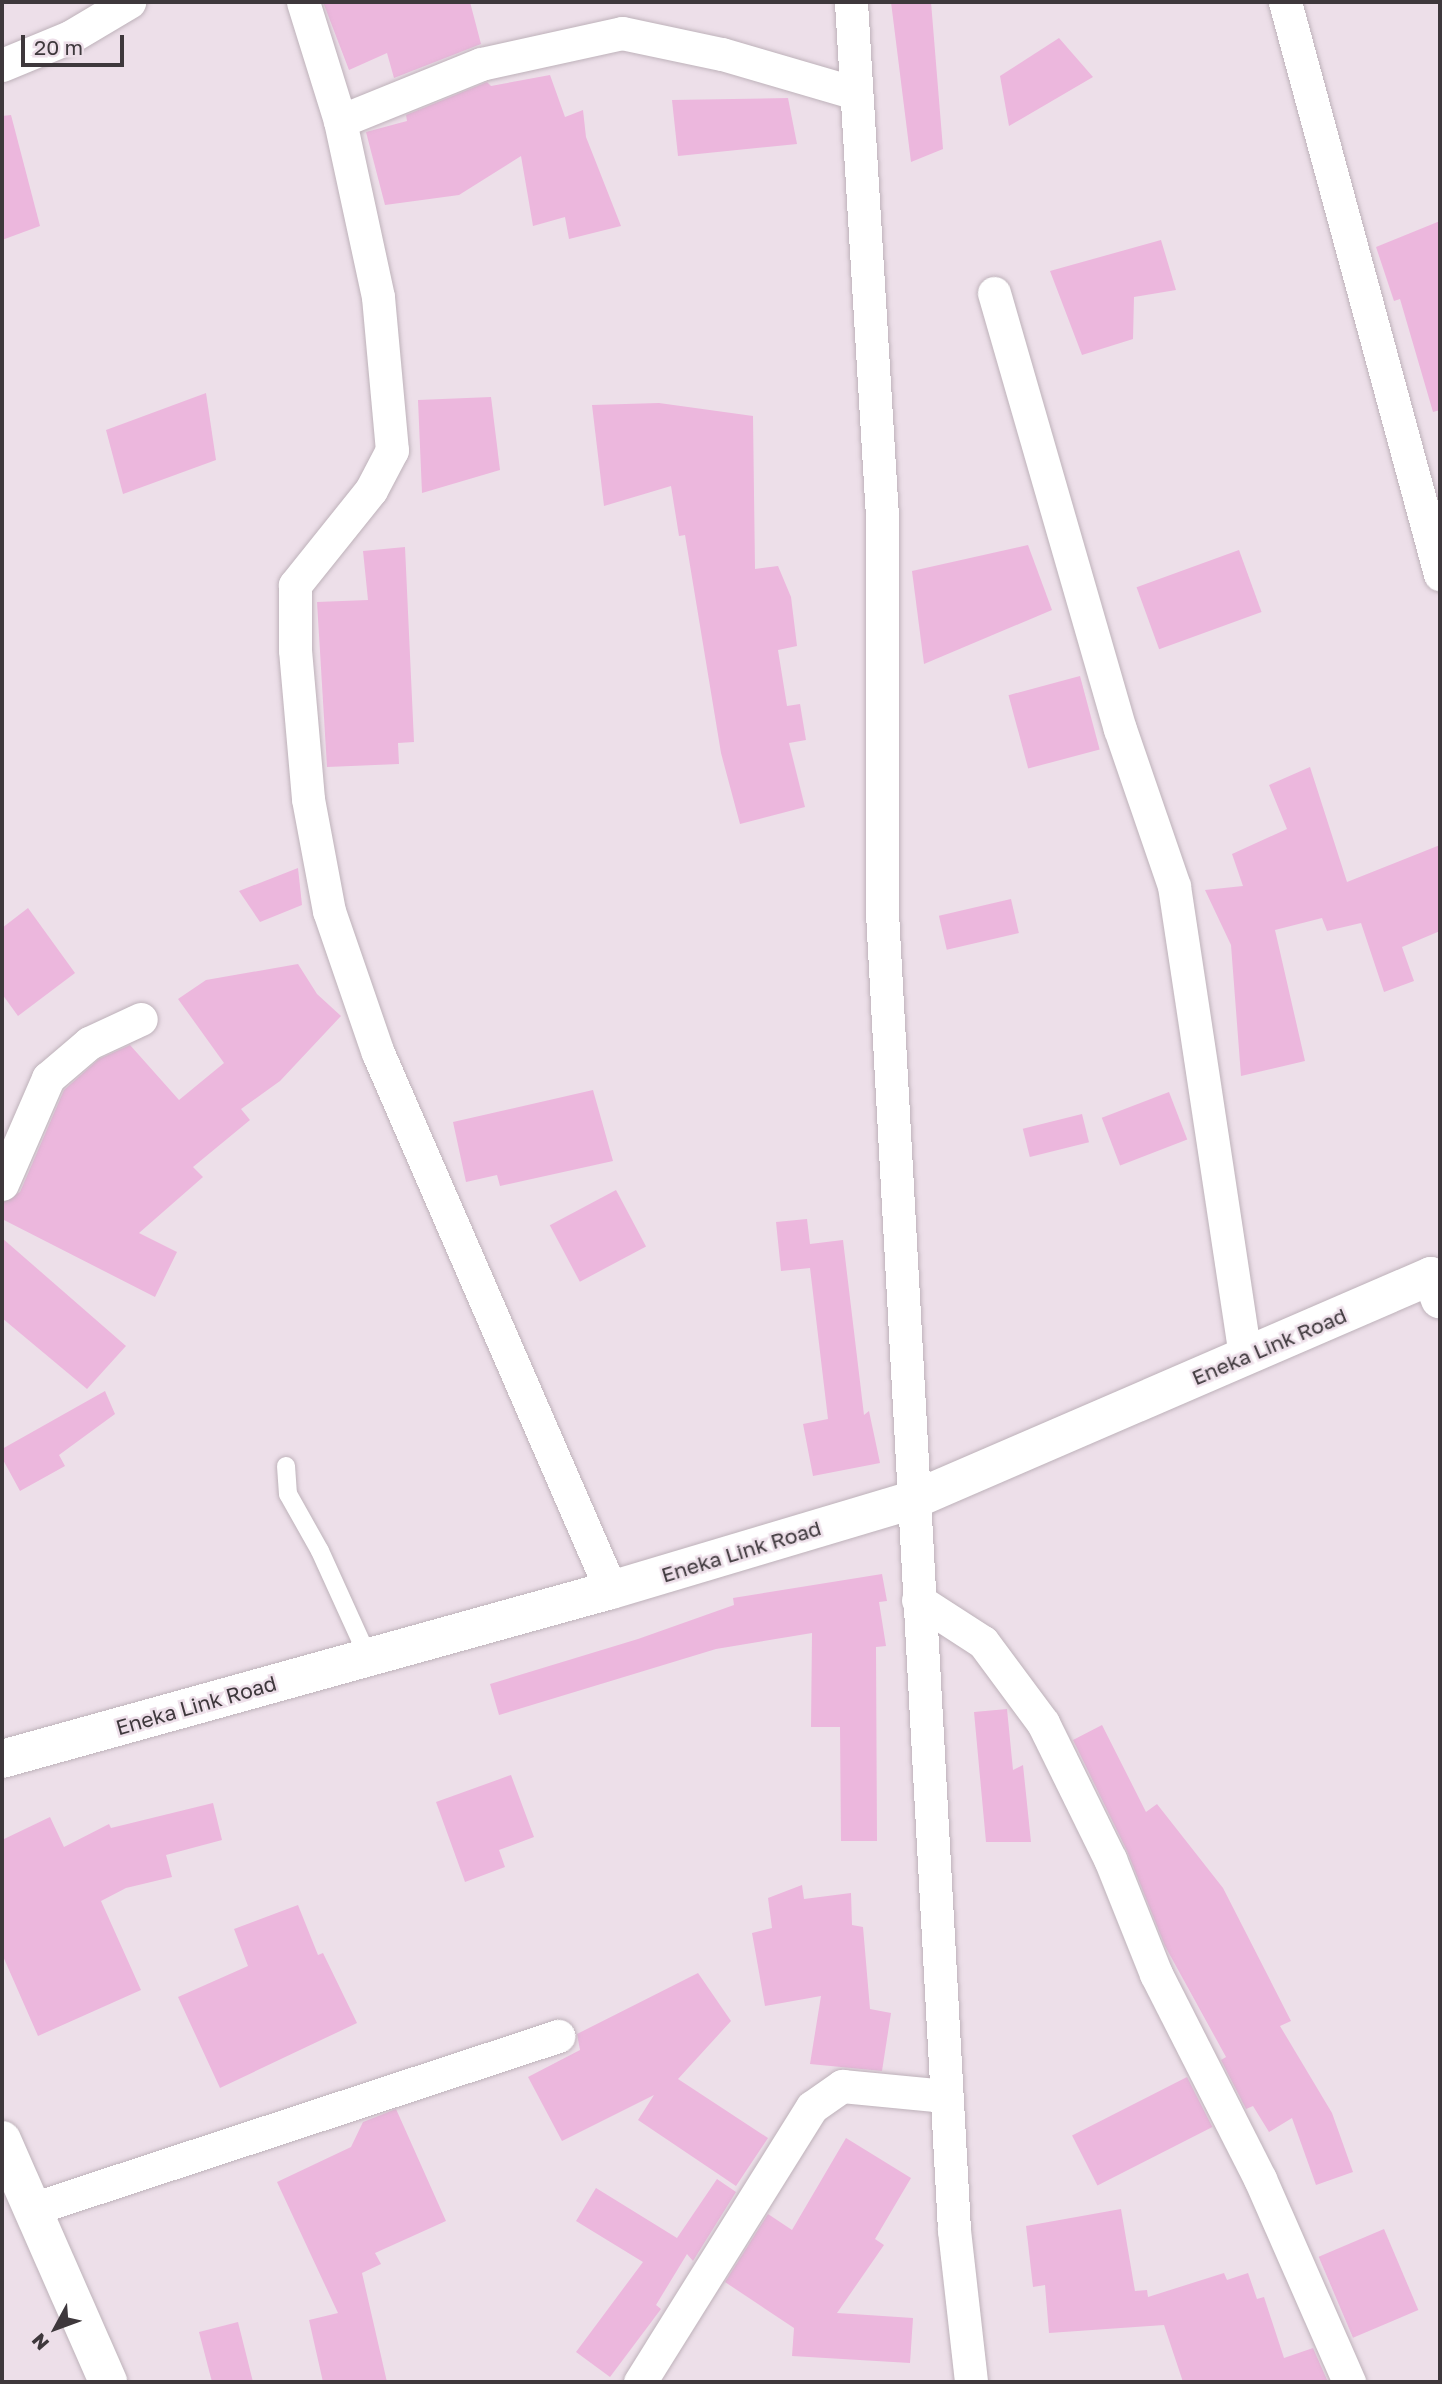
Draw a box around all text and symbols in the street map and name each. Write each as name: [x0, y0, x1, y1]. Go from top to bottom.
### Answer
scale bar: [24, 21, 128, 65]
text: 20 m: [34, 34, 83, 60]
street label: Eneka Link Road: [1188, 1302, 1350, 1390]
street label: Eneka Link Road: [658, 1515, 824, 1587]
street label: Eneka Link Road: [113, 1670, 279, 1740]
north arrow: [21, 2293, 91, 2363]
text: N: [26, 2329, 53, 2355]

